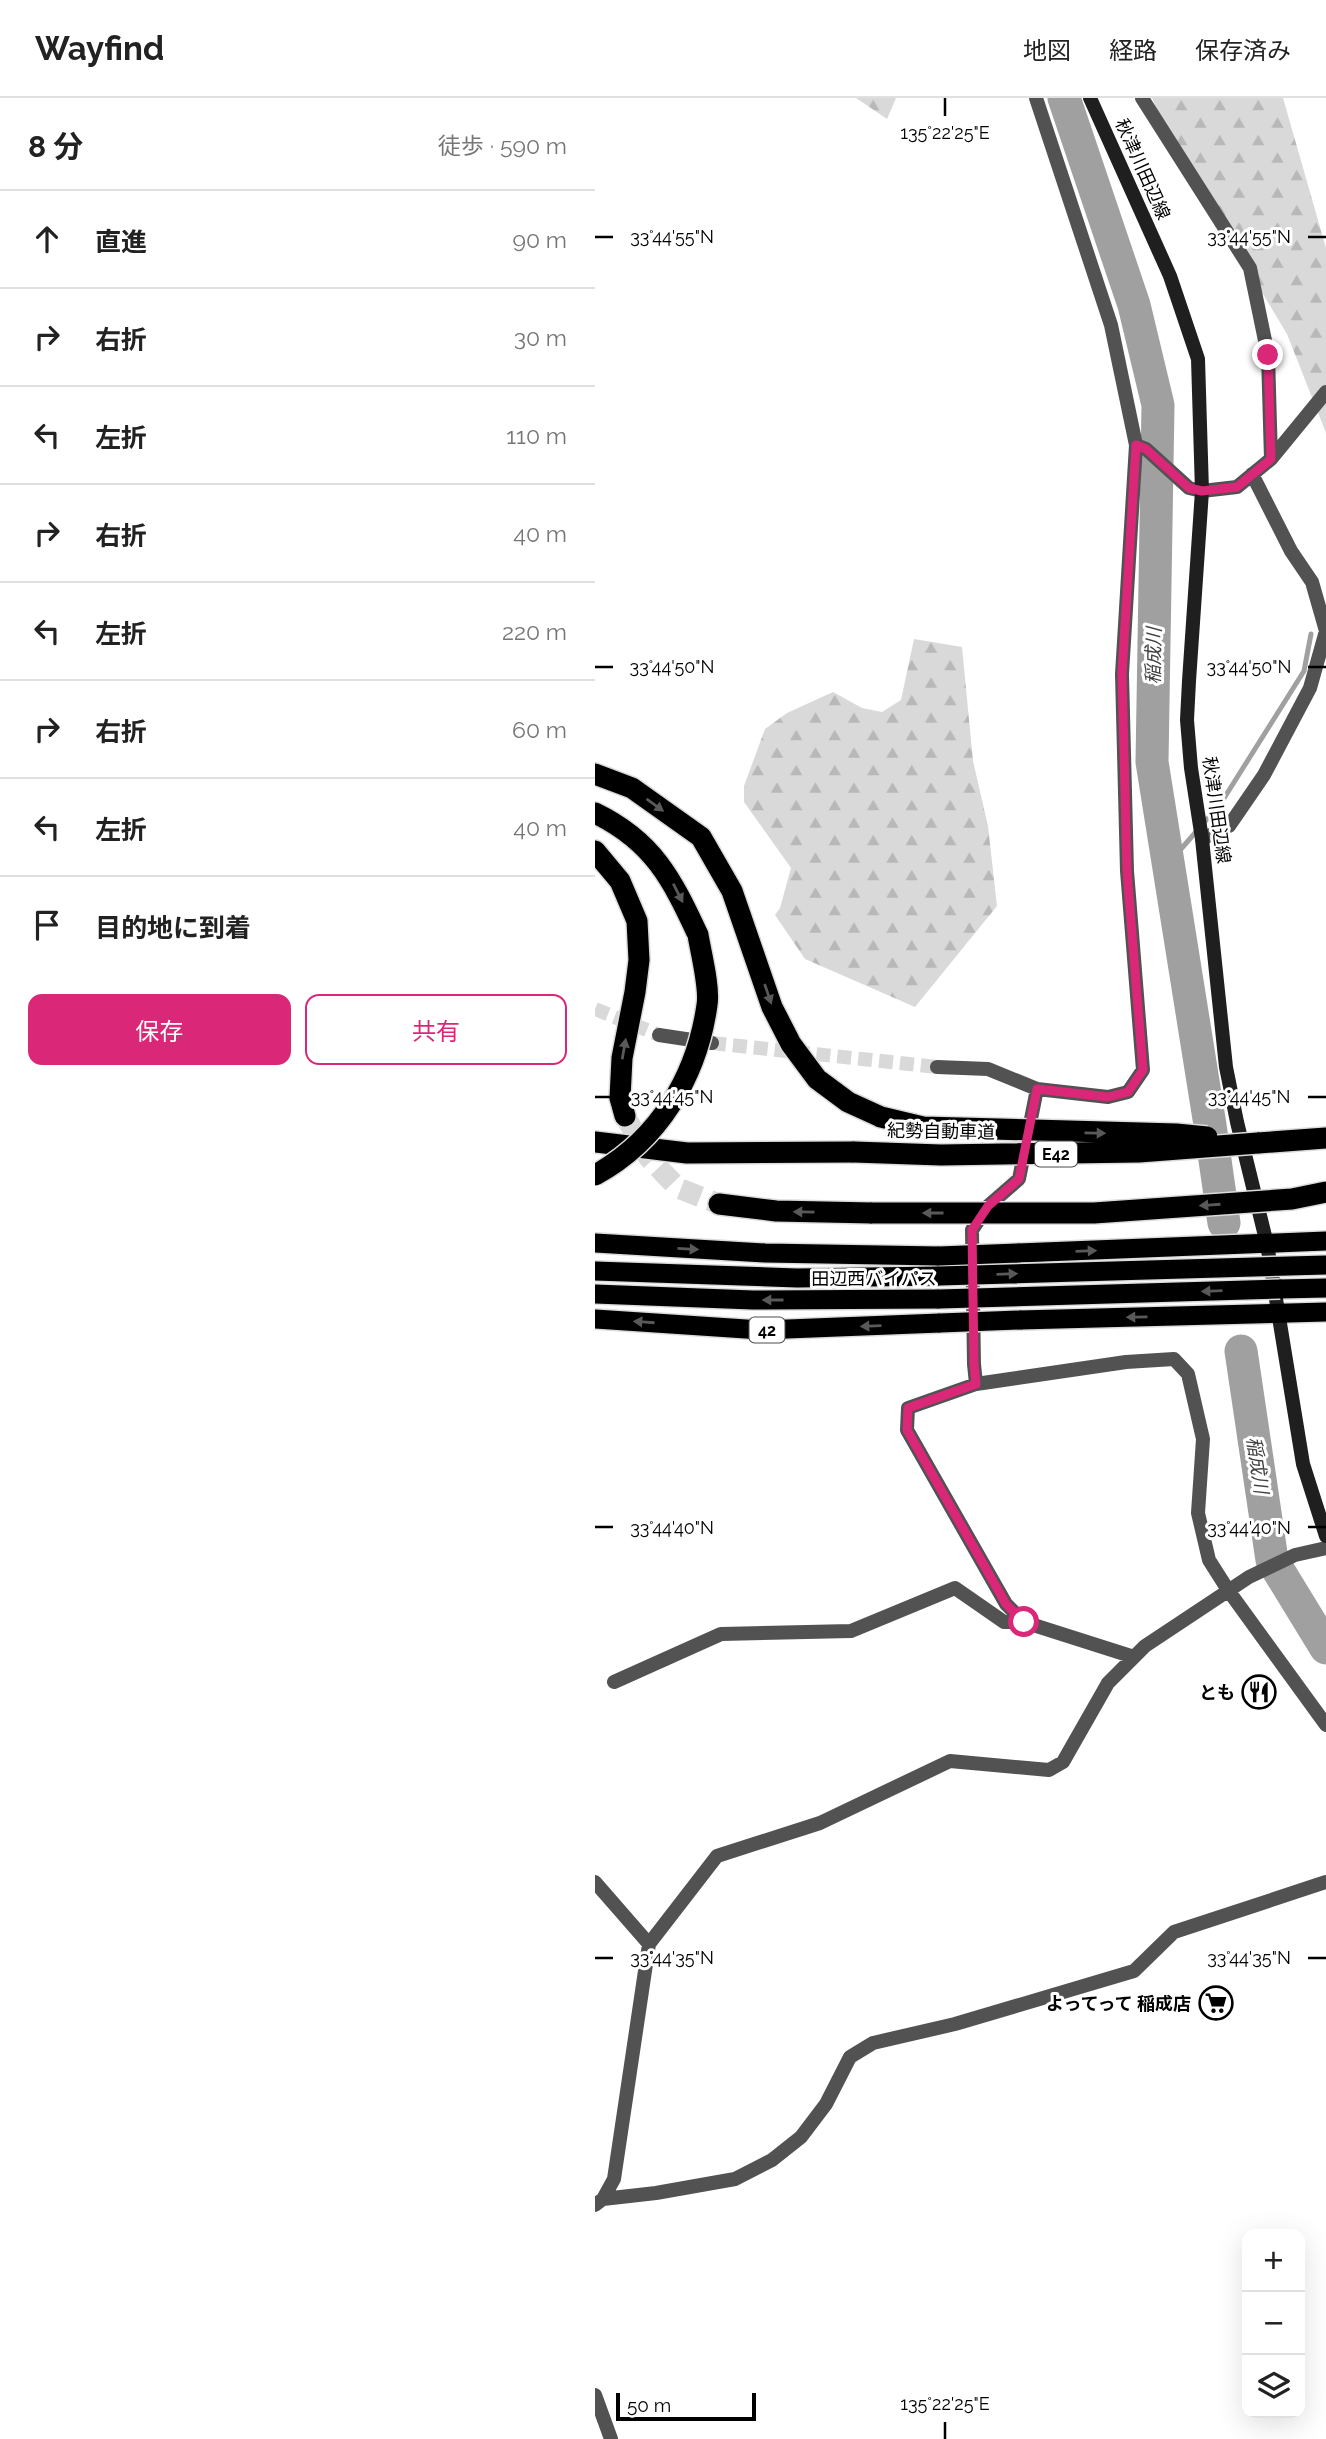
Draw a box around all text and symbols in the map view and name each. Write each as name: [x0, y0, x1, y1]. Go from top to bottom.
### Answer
text: Wayfind: [35, 29, 164, 68]
text: 地図: [1023, 36, 1071, 65]
text: 経路: [1109, 36, 1157, 65]
text: 保存済み: [1195, 36, 1291, 65]
street label: 秋津川田辺線: [1111, 115, 1175, 223]
text: 135°22'25"E: [900, 122, 990, 143]
text: 8 分: [28, 129, 83, 164]
text: 徒歩 · 590 m: [438, 132, 567, 159]
icon: ahead: [28, 220, 66, 258]
text: 90 m: [512, 226, 567, 253]
text: 33°44'55"N: [630, 226, 714, 247]
text: 33°44'55"N: [1207, 226, 1291, 247]
text: 直進: [95, 227, 147, 257]
icon: right: [28, 318, 66, 356]
text: 30 m: [514, 324, 567, 351]
text: 右折: [95, 325, 147, 355]
route end: [1252, 339, 1283, 370]
icon: left: [28, 416, 66, 454]
text: 110 m: [506, 422, 567, 449]
text: 左折: [95, 423, 147, 453]
icon: right: [28, 514, 66, 552]
text: 40 m: [513, 520, 567, 547]
text: 右折: [95, 521, 147, 551]
icon: left: [28, 612, 66, 650]
text: 220 m: [502, 618, 567, 645]
text: 左折: [95, 619, 147, 649]
water label: 稲成川: [1142, 625, 1165, 685]
text: 33°44'50"N: [630, 656, 714, 677]
text: 33°44'50"N: [1207, 656, 1291, 677]
icon: right: [28, 710, 66, 748]
text: 60 m: [512, 716, 567, 743]
text: 右折: [95, 717, 147, 747]
street label: 秋津川田辺線: [1199, 755, 1235, 865]
one-way arrow: [646, 798, 664, 812]
icon: left: [28, 808, 66, 846]
text: 40 m: [513, 814, 567, 841]
text: 左折: [95, 815, 147, 845]
one-way arrow: [671, 883, 683, 903]
icon: arrive: [28, 906, 66, 944]
text: 目的地に到着: [95, 913, 251, 943]
one-way arrow: [763, 984, 774, 1005]
button: 保存: [28, 994, 291, 1065]
button: 共有: [305, 994, 567, 1065]
one-way arrow: [619, 1038, 630, 1060]
text: 33°44'45"N: [631, 1086, 713, 1107]
text: 33°44'45"N: [1208, 1086, 1290, 1107]
street label: 紀勢自動車道: [887, 1120, 995, 1142]
one-way arrow: [1084, 1127, 1106, 1138]
road number: E42: [1035, 1142, 1077, 1166]
one-way arrow: [1198, 1200, 1220, 1211]
one-way arrow: [793, 1206, 815, 1218]
one-way arrow: [922, 1207, 944, 1219]
one-way arrow: [677, 1243, 699, 1254]
one-way arrow: [1076, 1245, 1098, 1256]
street label: 田辺西バイパス: [811, 1268, 937, 1289]
one-way arrow: [997, 1268, 1019, 1280]
one-way arrow: [1201, 1285, 1223, 1297]
one-way arrow: [762, 1294, 784, 1306]
one-way arrow: [1125, 1312, 1147, 1323]
one-way arrow: [633, 1317, 655, 1328]
road number: 42: [749, 1318, 785, 1342]
one-way arrow: [860, 1320, 882, 1331]
water label: 稲成川: [1243, 1435, 1273, 1497]
text: 33°44'40"N: [630, 1517, 714, 1538]
text: 33°44'40"N: [1207, 1517, 1291, 1538]
route start: [1008, 1606, 1039, 1637]
restaurant icon: とも: [1240, 1673, 1278, 1711]
place label: とも: [1199, 1682, 1235, 1703]
text: 33°44'35"N: [630, 1947, 714, 1968]
text: 33°44'35"N: [1207, 1947, 1291, 1968]
supermarket icon: よってって 稲成店: [1197, 1984, 1235, 2022]
place label: よってって 稲成店: [1046, 1993, 1191, 2014]
map controls: [1242, 2229, 1305, 2418]
button: +: [1242, 2229, 1305, 2292]
button: −: [1242, 2292, 1305, 2355]
button: layers: [1242, 2355, 1305, 2418]
scale bar: [616, 2390, 756, 2422]
text: 135°22'25"E: [900, 2393, 990, 2414]
text: 50 m: [627, 2394, 671, 2416]

